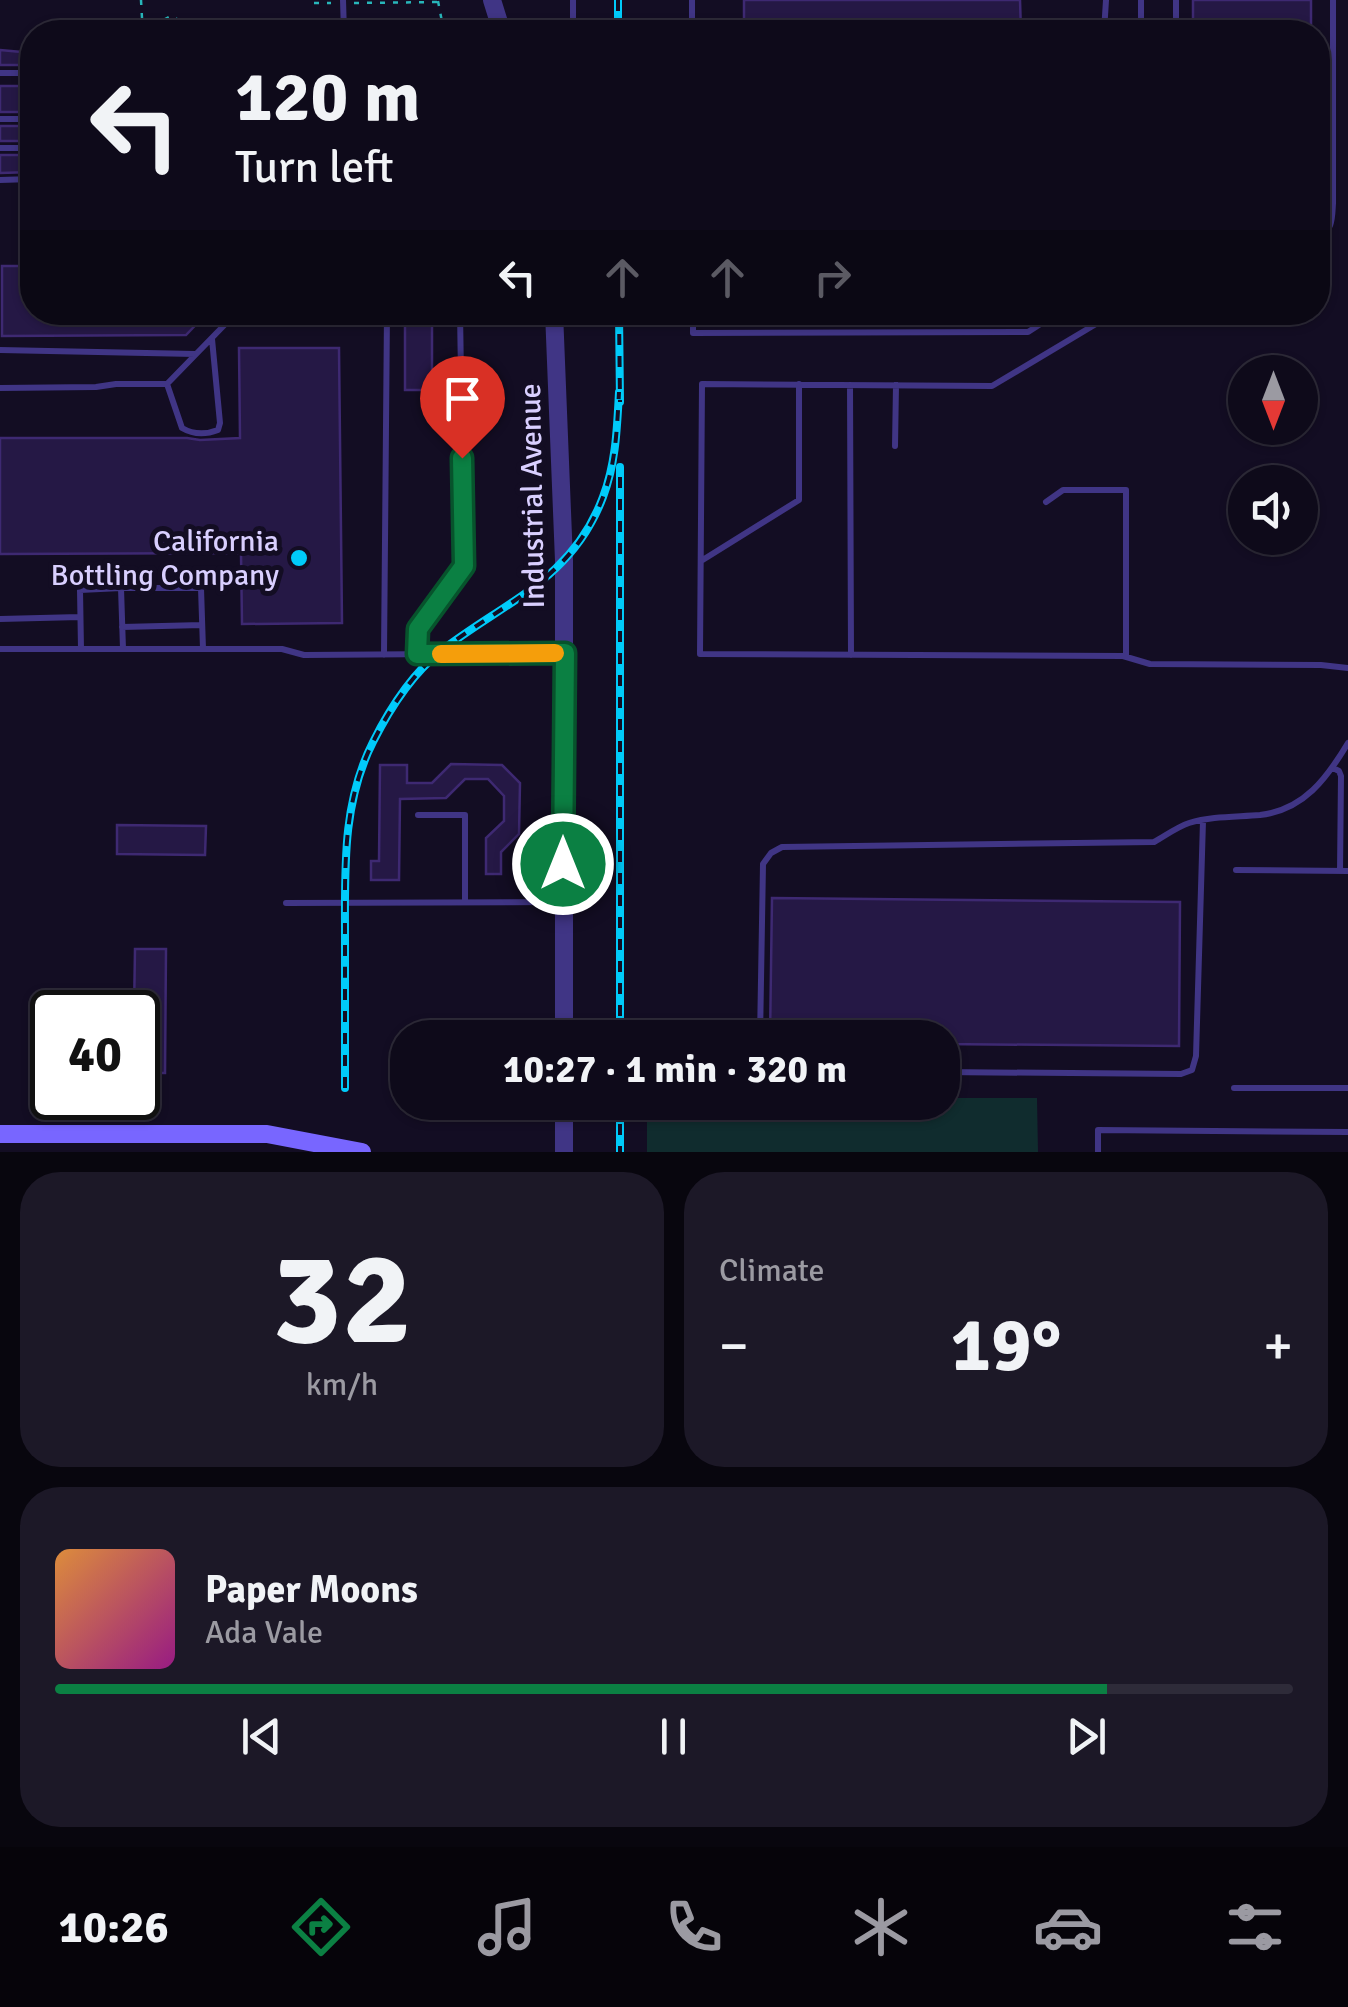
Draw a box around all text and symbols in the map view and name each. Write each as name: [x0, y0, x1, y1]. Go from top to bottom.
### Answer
text: 120 m: [235, 54, 420, 140]
icon: left: [70, 60, 200, 190]
text: Turn left: [235, 140, 394, 195]
icon: left: [490, 250, 545, 305]
icon: ahead: [595, 250, 650, 305]
icon: ahead: [700, 250, 755, 305]
icon: right: [805, 250, 860, 305]
north arrow: [1228, 355, 1318, 445]
map controls: [1228, 355, 1318, 555]
pin: [420, 356, 505, 459]
icon: arrive: [435, 371, 490, 426]
street label: Industrial Avenue: [512, 383, 553, 609]
button: sound: [1228, 465, 1318, 555]
place label: California Bottling Company: [51, 523, 279, 594]
marker: California Bottling Company: [288, 547, 310, 569]
position arrow: [511, 812, 615, 916]
speed limit sign: 40: [30, 990, 160, 1120]
text: 10:27 · 1 min · 320 m: [503, 1046, 847, 1093]
text: 32: [272, 1220, 412, 1380]
text: Climate: [719, 1251, 825, 1290]
text: 19°: [951, 1299, 1062, 1392]
text: −: [719, 1312, 749, 1380]
text: +: [1263, 1312, 1293, 1380]
text: km/h: [306, 1365, 378, 1404]
text: Paper Moons: [205, 1566, 418, 1613]
text: Ada Vale: [205, 1613, 323, 1652]
icon: previous: [234, 1709, 289, 1764]
icon: pause: [646, 1709, 701, 1764]
icon: next: [1059, 1709, 1114, 1764]
icon: directions: [286, 1892, 356, 1962]
icon: music: [472, 1892, 542, 1962]
icon: phone: [659, 1892, 729, 1962]
icon: climate: [846, 1892, 916, 1962]
icon: car: [1033, 1892, 1103, 1962]
icon: filters: [1220, 1892, 1290, 1962]
text: 10:26: [58, 1900, 169, 1955]

